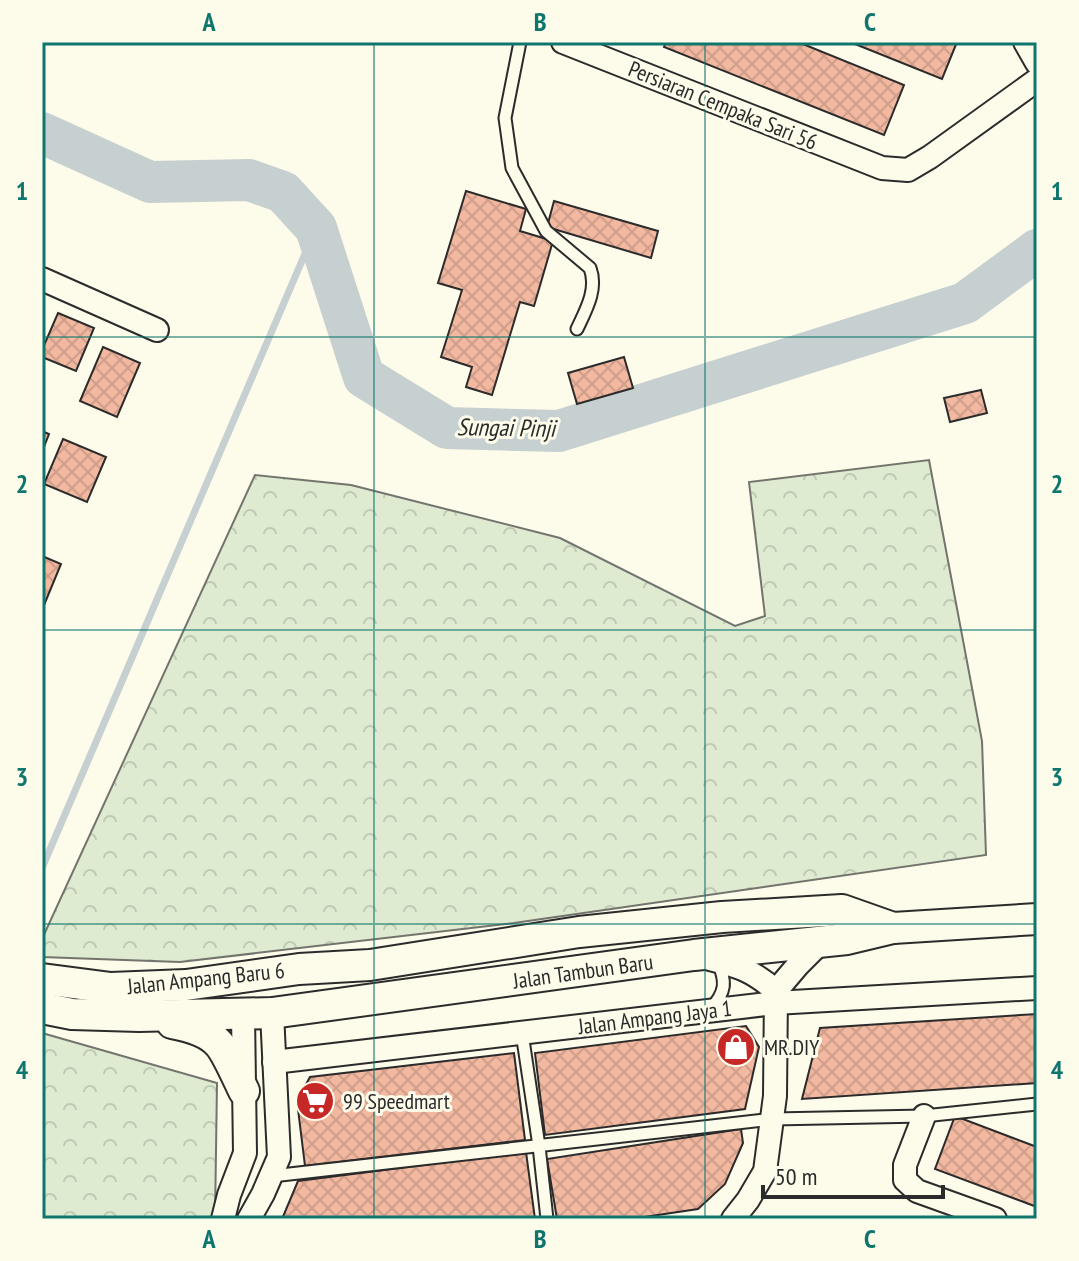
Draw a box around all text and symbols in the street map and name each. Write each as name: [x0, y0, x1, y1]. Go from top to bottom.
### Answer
text: A: [201, 5, 216, 38]
text: B: [534, 5, 547, 38]
text: C: [864, 5, 876, 38]
street label: Persiaran Cempaka Sari 56: [624, 54, 822, 156]
text: 1: [16, 174, 28, 207]
text: 1: [1051, 174, 1063, 207]
water label: Sungai Pinji: [457, 411, 558, 444]
text: 2: [16, 467, 28, 500]
text: 2: [1051, 467, 1063, 500]
text: 3: [16, 760, 28, 793]
text: 3: [1051, 760, 1063, 793]
street label: Jalan Tambun Baru: [510, 947, 655, 995]
street label: Jalan Ampang Baru 6: [125, 956, 286, 1000]
street label: Jalan Ampang Jaya 1: [576, 994, 733, 1040]
shop icon: MR.DIY: [715, 1026, 757, 1068]
place label: MR.DIY: [764, 1033, 819, 1061]
text: 4: [16, 1053, 29, 1086]
text: 4: [1051, 1053, 1064, 1086]
supermarket icon: 99 Speedmart: [294, 1080, 336, 1122]
place label: 99 Speedmart: [343, 1087, 450, 1115]
scale bar: [763, 1149, 943, 1199]
text: 50 m: [775, 1161, 817, 1192]
text: A: [201, 1222, 216, 1255]
text: B: [534, 1222, 547, 1255]
text: C: [864, 1222, 876, 1255]

